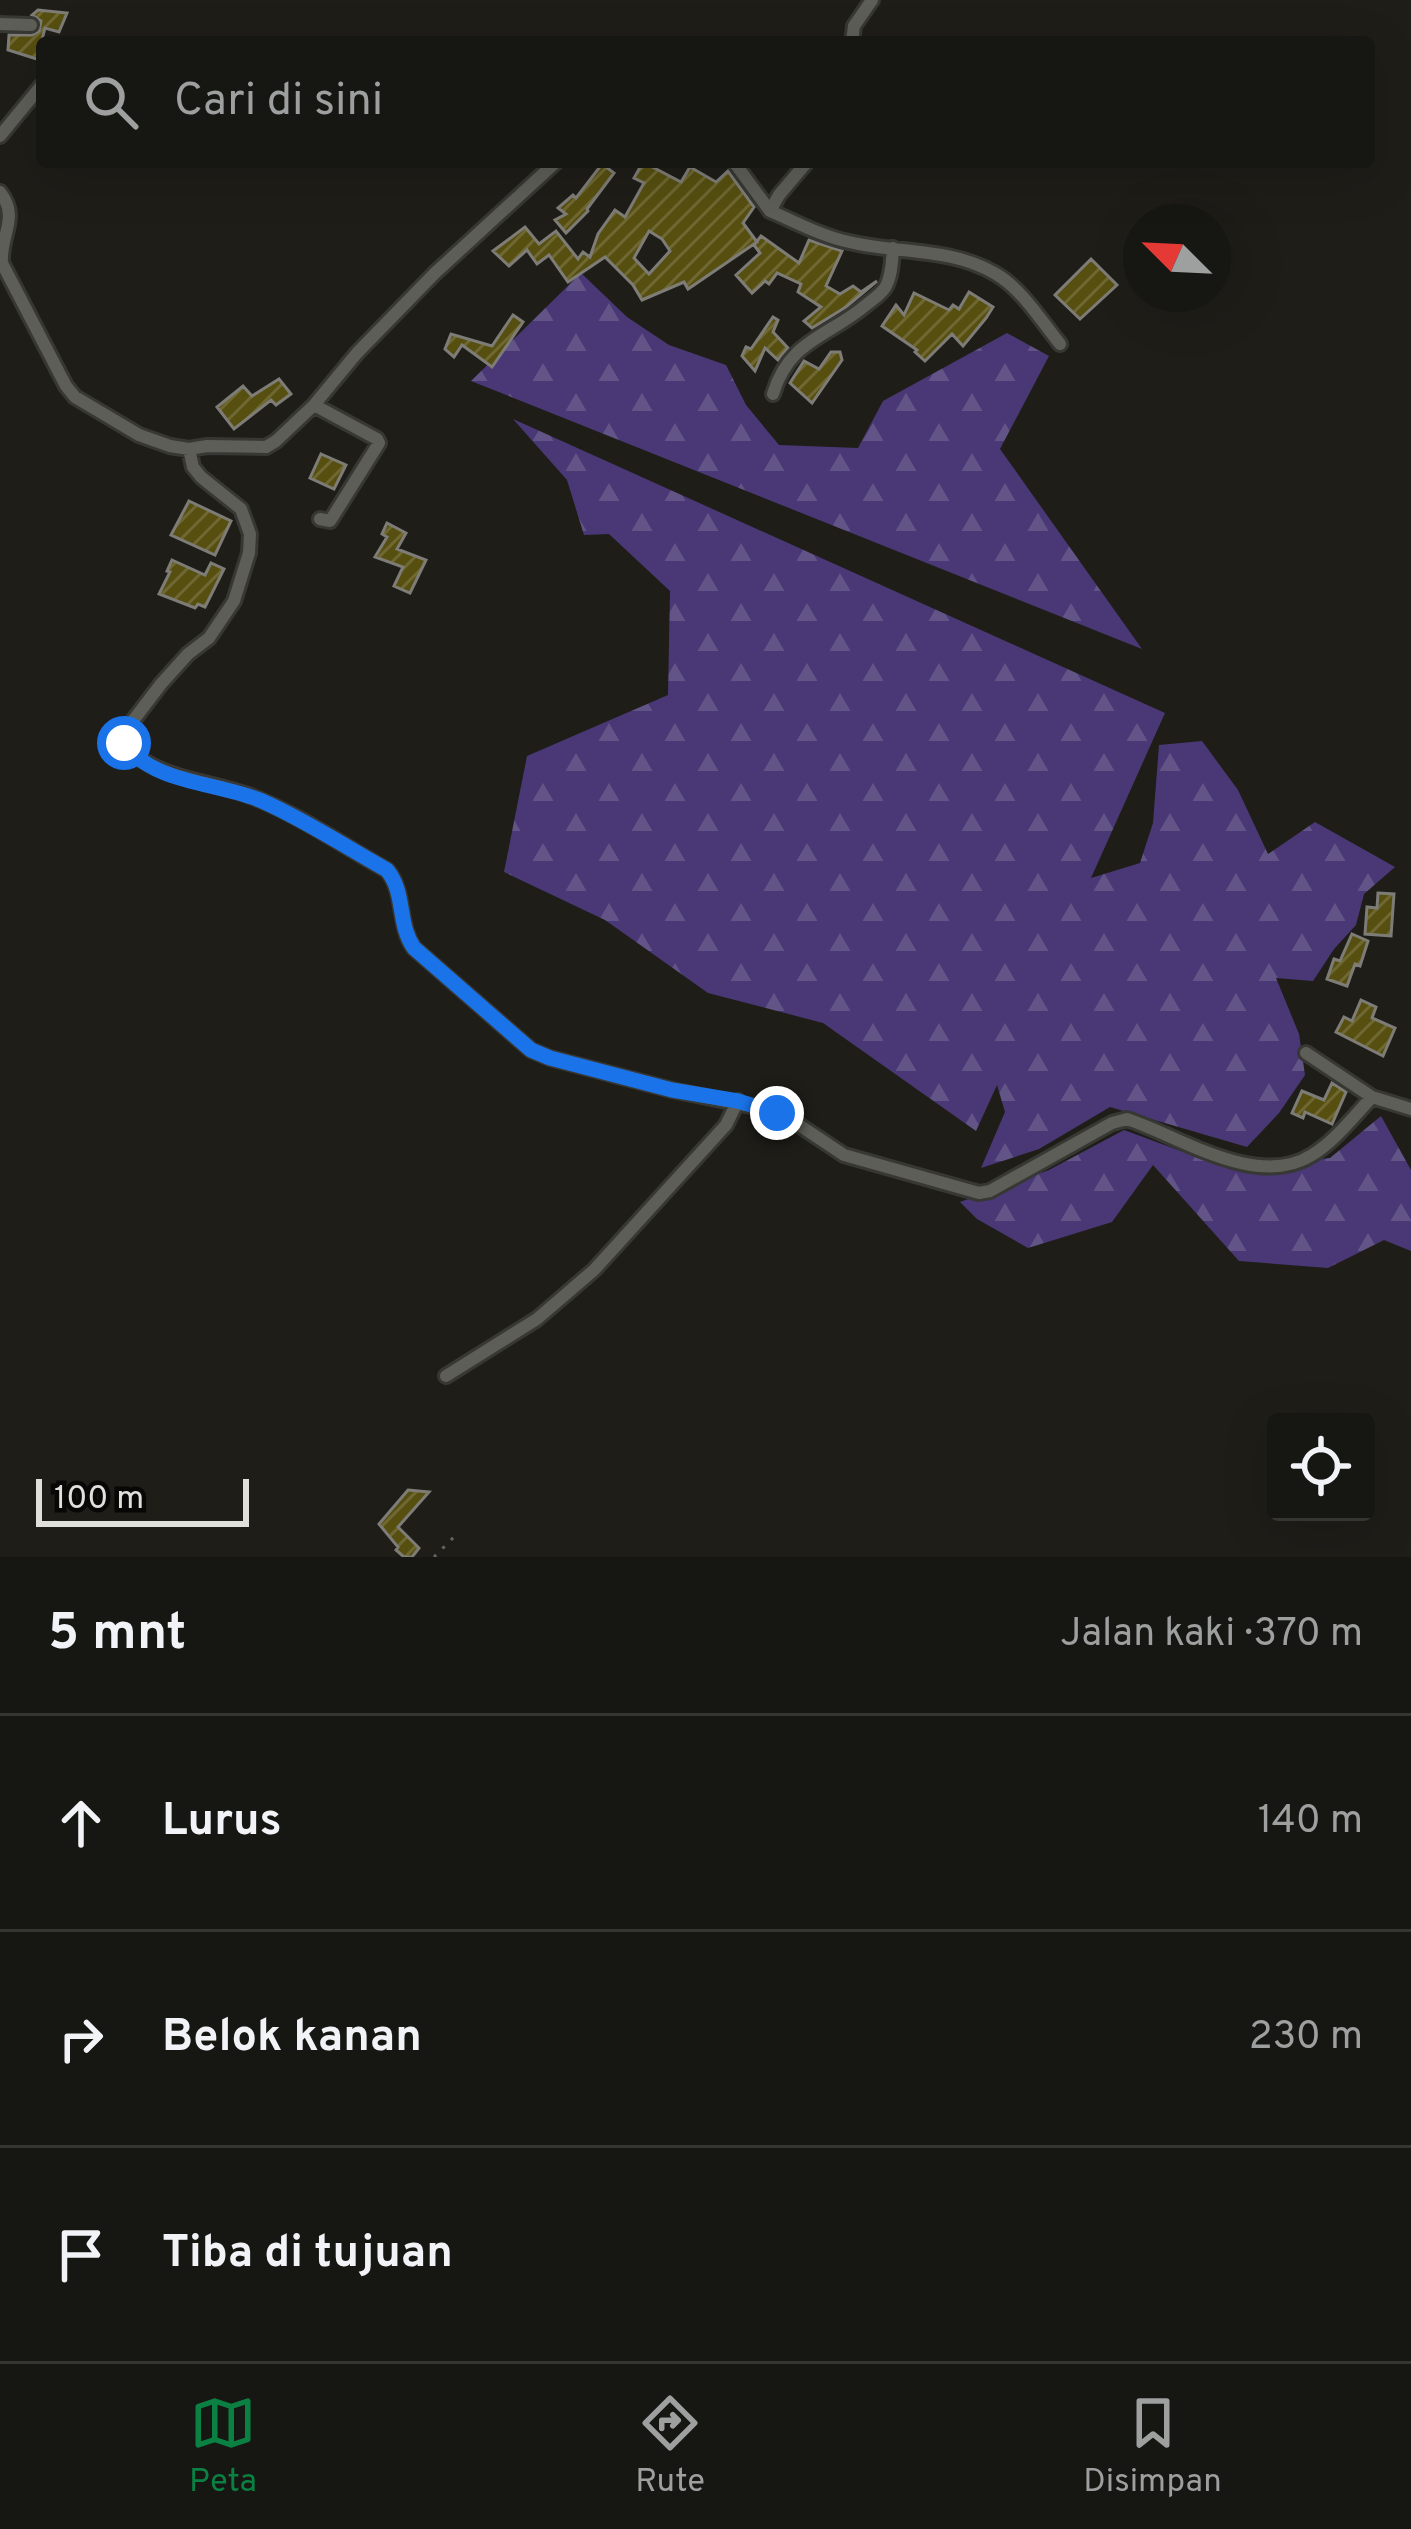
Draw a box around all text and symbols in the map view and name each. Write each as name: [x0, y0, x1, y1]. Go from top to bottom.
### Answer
search box: [36, 36, 1375, 168]
icon: search: [78, 69, 144, 135]
text: Cari di sini: [174, 74, 383, 131]
north arrow: [1123, 204, 1231, 312]
route start: [97, 716, 151, 770]
route end: [750, 1086, 804, 1140]
map controls: [1267, 1413, 1375, 1521]
button: locate: [1267, 1413, 1375, 1521]
scale bar: [36, 1473, 249, 1526]
text: 100 m: [54, 1479, 144, 1521]
text: 5 mnt: [48, 1603, 186, 1668]
text: Jalan kaki · 370 m: [1060, 1611, 1363, 1660]
icon: ahead: [48, 1790, 114, 1856]
text: Lurus: [162, 1794, 282, 1851]
text: 140 m: [1258, 1798, 1363, 1847]
icon: right: [48, 2006, 114, 2072]
text: Belok kanan: [162, 2010, 422, 2067]
text: 230 m: [1249, 2014, 1363, 2063]
icon: arrive: [48, 2222, 114, 2288]
text: Tiba di tujuan: [162, 2226, 453, 2283]
tab: Peta: [189, 2390, 257, 2504]
tab: Rute: [635, 2390, 705, 2504]
tab: Disimpan: [1083, 2390, 1222, 2504]

